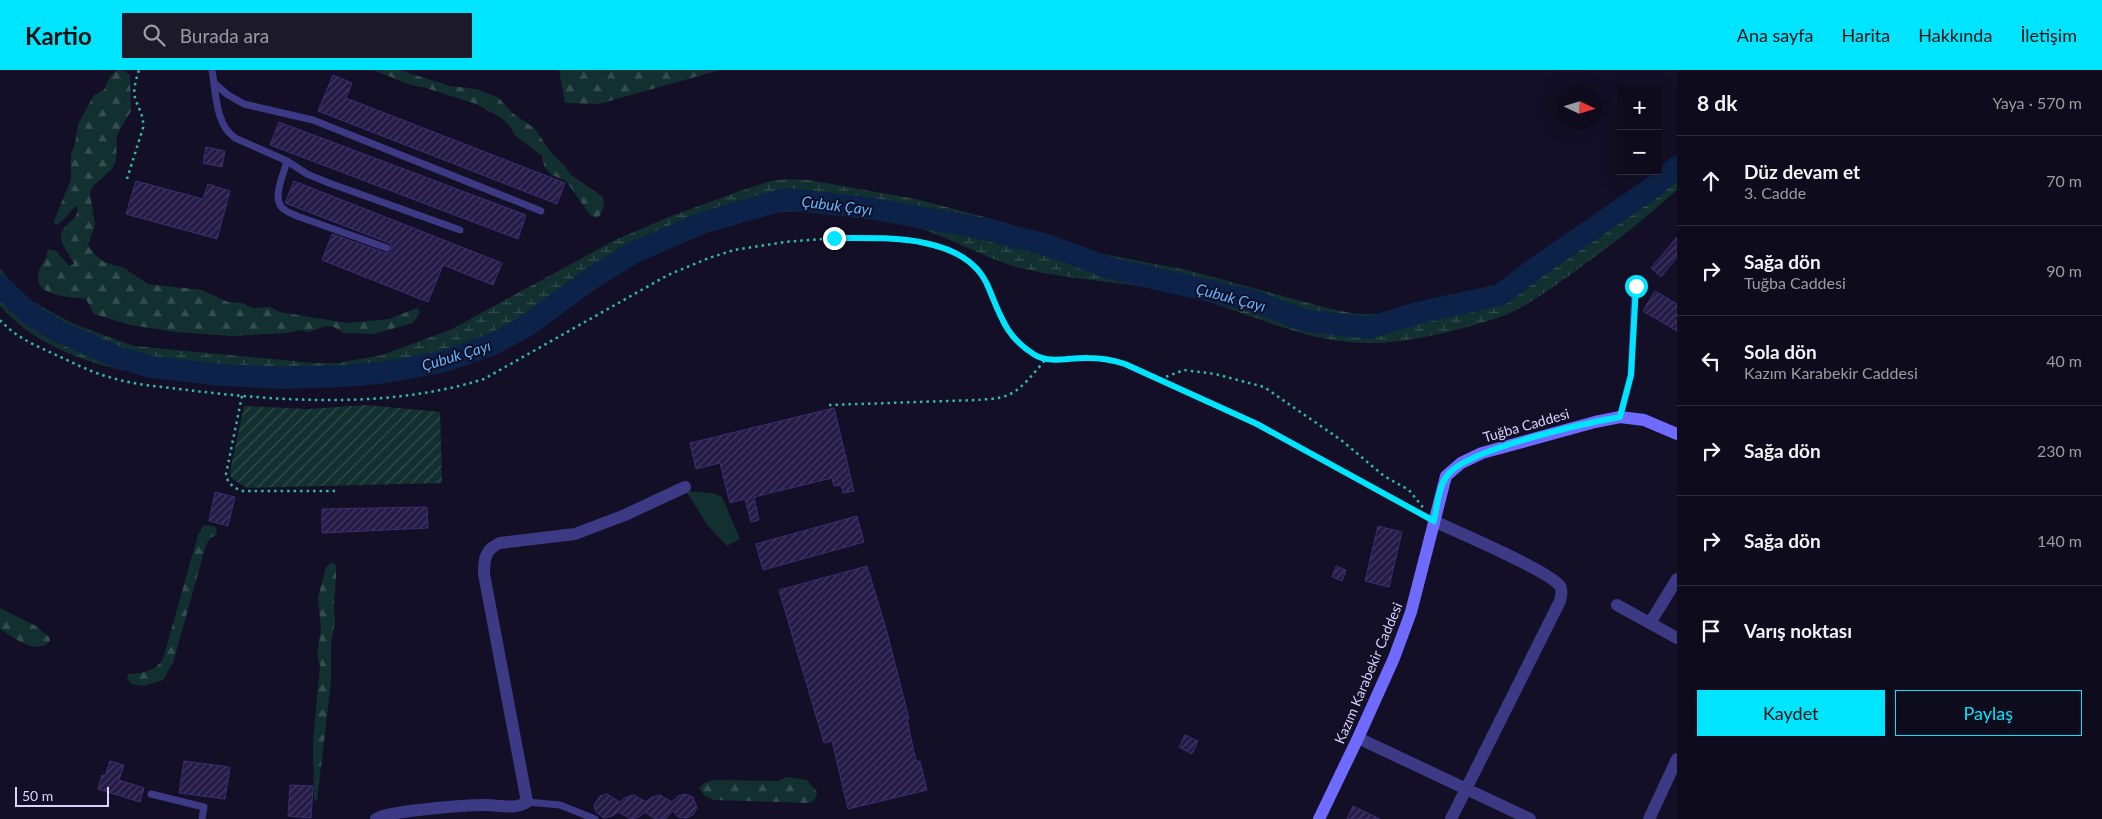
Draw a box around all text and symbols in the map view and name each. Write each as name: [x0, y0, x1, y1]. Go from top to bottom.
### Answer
search box: [122, 13, 472, 58]
text: Kartio: [25, 21, 92, 50]
icon: search: [140, 21, 168, 49]
text: Burada ara: [180, 24, 269, 47]
text: Ana sayfa: [1737, 24, 1814, 46]
text: Harita: [1842, 24, 1890, 46]
text: Hakkında: [1918, 24, 1992, 46]
text: İletişim: [2020, 24, 2077, 46]
north arrow: [1557, 85, 1602, 130]
map controls: [1617, 85, 1662, 175]
button: +: [1617, 85, 1662, 130]
text: 8 dk: [1697, 90, 1737, 115]
text: Yaya · 570 m: [1993, 93, 2082, 112]
button: −: [1617, 130, 1662, 175]
text: Düz devam et: [1744, 160, 1860, 183]
icon: ahead: [1697, 167, 1725, 195]
text: 70 m: [2046, 171, 2082, 190]
text: 3. Cadde: [1744, 183, 1806, 202]
water label: Çubuk Çayı: [801, 192, 873, 218]
route end: [823, 227, 846, 250]
text: Sağa dön: [1744, 250, 1821, 273]
icon: right: [1697, 257, 1725, 285]
text: 90 m: [2046, 261, 2082, 280]
text: Tuğba Caddesi: [1744, 273, 1846, 292]
route start: [1625, 275, 1648, 298]
water label: Çubuk Çayı: [1194, 279, 1268, 315]
water label: Çubuk Çayı: [419, 336, 493, 374]
text: Sola dön: [1744, 340, 1817, 363]
icon: left: [1697, 347, 1725, 375]
text: 40 m: [2046, 351, 2082, 370]
text: Kazım Karabekir Caddesi: [1744, 363, 1918, 382]
street label: Tuğba Caddesi: [1481, 405, 1571, 445]
icon: right: [1697, 437, 1725, 465]
text: Sağa dön: [1744, 439, 1821, 462]
text: 230 m: [2037, 441, 2082, 460]
icon: right: [1697, 527, 1725, 555]
text: Sağa dön: [1744, 529, 1821, 552]
text: 140 m: [2037, 531, 2082, 550]
street label: Kazım Karabekir Caddesi: [1330, 600, 1406, 746]
icon: arrive: [1697, 617, 1725, 645]
text: Varış noktası: [1744, 619, 1852, 642]
button: Kaydet: [1697, 690, 1885, 736]
button: Paylaş: [1895, 690, 2082, 736]
scale bar: [15, 784, 109, 807]
text: 50 m: [22, 787, 53, 804]

